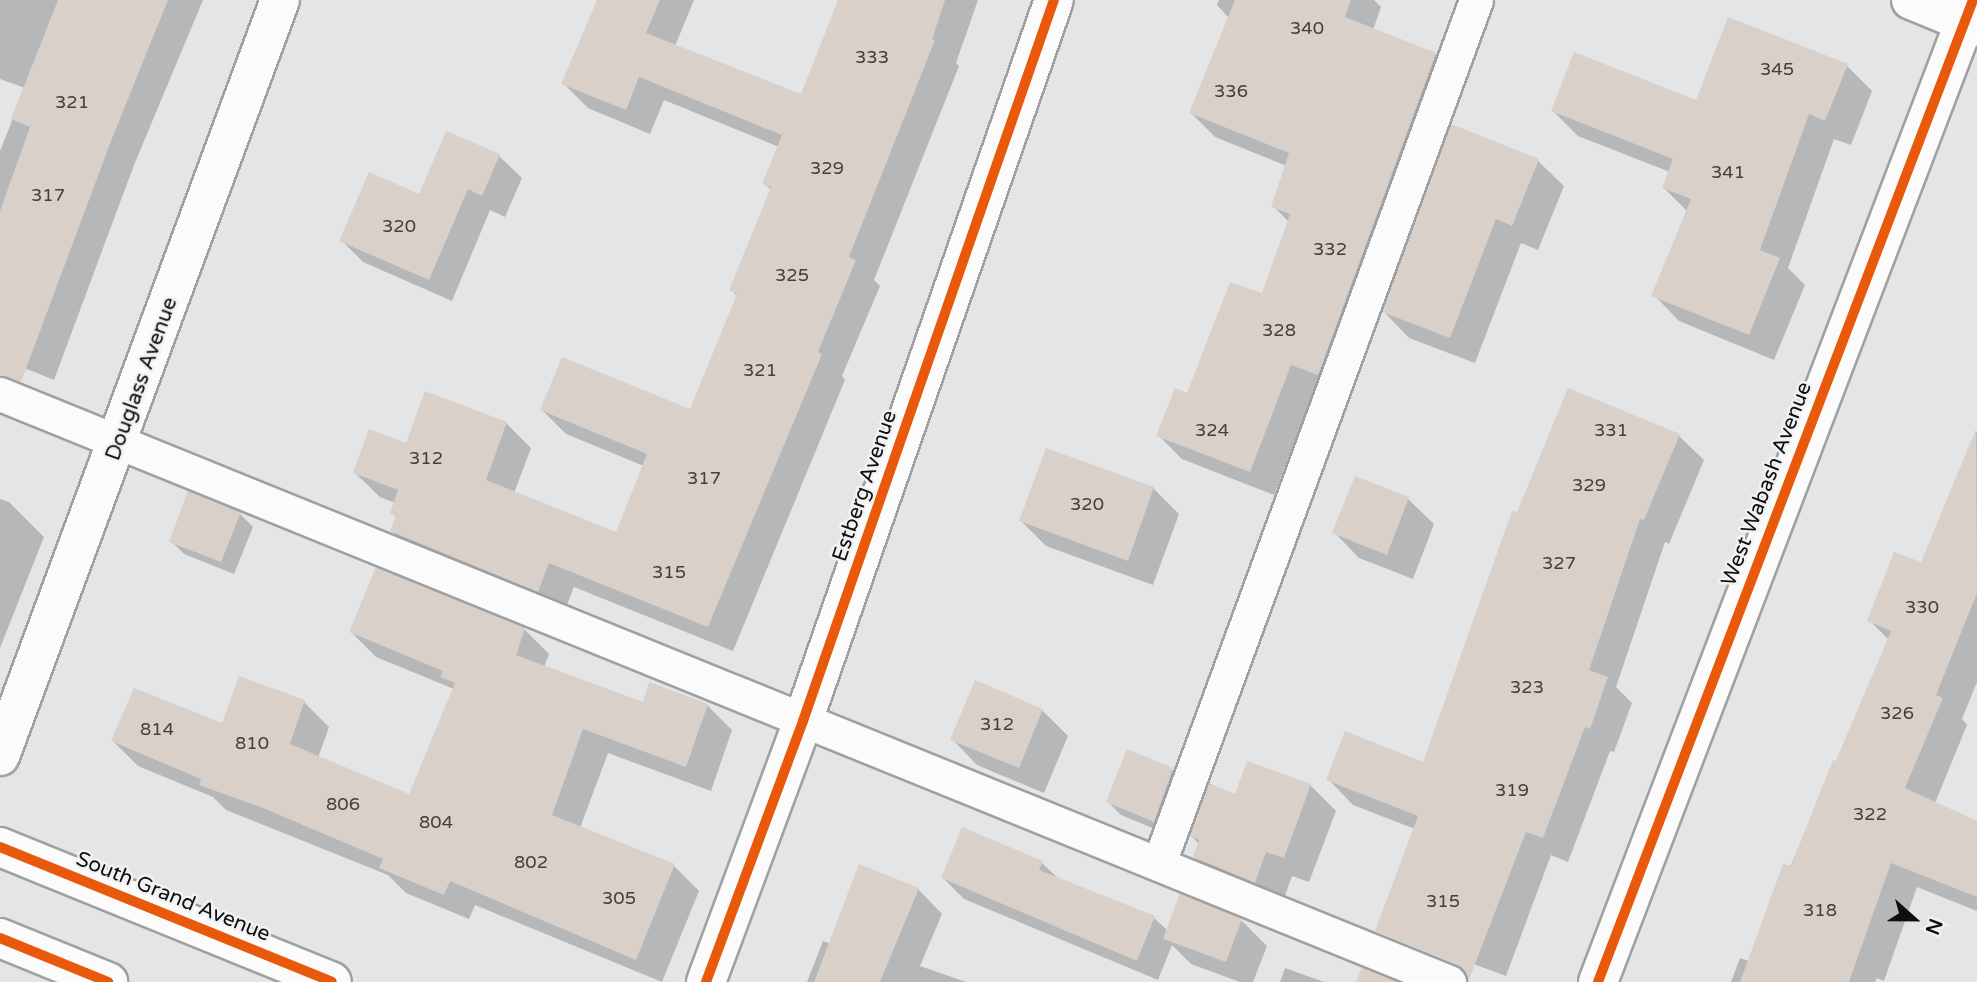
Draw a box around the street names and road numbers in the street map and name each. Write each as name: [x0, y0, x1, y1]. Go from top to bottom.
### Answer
street label: Douglass Avenue: [101, 294, 183, 464]
street label: West Wabash Avenue: [1716, 378, 1818, 590]
street label: Estberg Avenue: [827, 407, 903, 565]
street label: South Grand Avenue: [72, 847, 274, 947]

